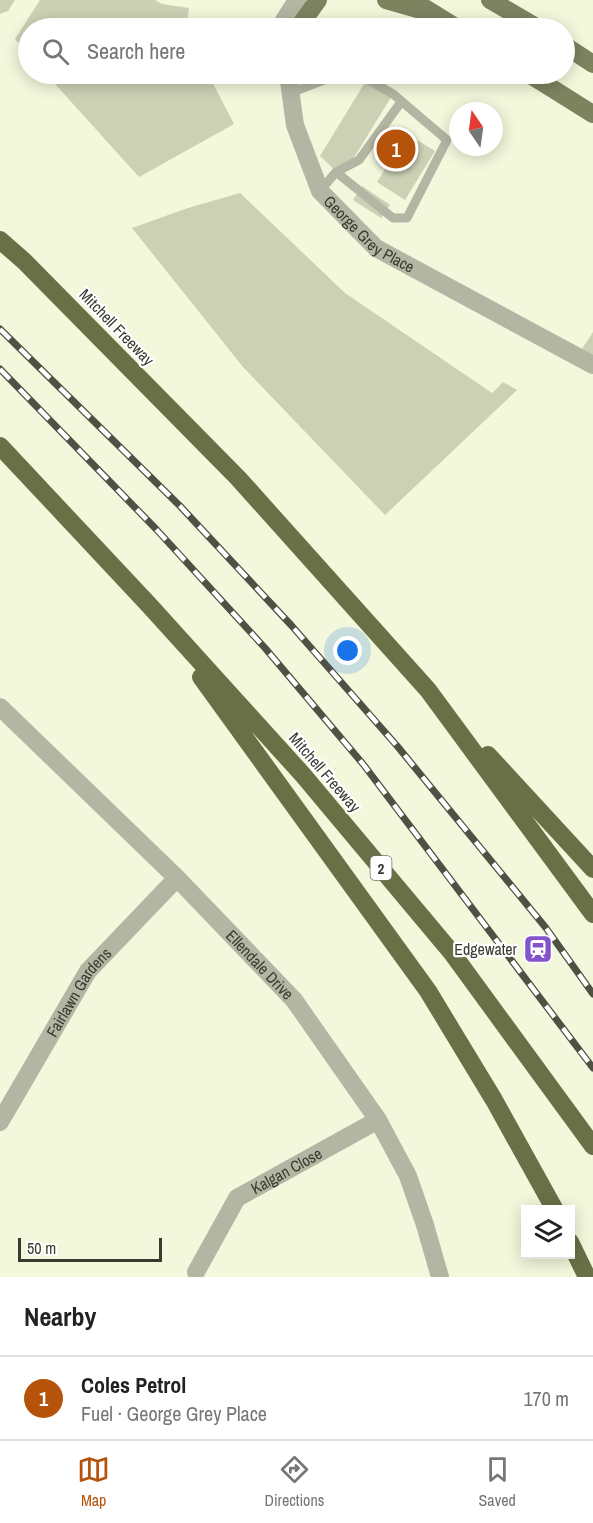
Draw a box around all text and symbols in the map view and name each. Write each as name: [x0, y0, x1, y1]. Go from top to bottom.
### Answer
search box: [18, 18, 575, 84]
icon: search: [39, 35, 72, 68]
text: Search here: [87, 36, 185, 66]
north arrow: [449, 102, 503, 156]
pin: 1: [376, 126, 416, 172]
street label: George Grey Place: [319, 190, 418, 278]
street label: Mitchell Freeway: [75, 284, 160, 371]
your location: [333, 636, 362, 665]
street label: Mitchell Freeway: [284, 727, 366, 817]
road number: 2: [370, 856, 392, 880]
street label: Ellendale Drive: [221, 925, 299, 1004]
station icon: Edgewater: [522, 933, 554, 965]
place label: Edgewater: [454, 938, 518, 960]
street label: Fairlawn Gardens: [41, 942, 116, 1041]
street label: Kalgan Close: [247, 1142, 326, 1199]
map controls: [521, 1205, 575, 1259]
button: layers: [521, 1205, 575, 1259]
scale bar: [18, 1235, 162, 1262]
text: 50 m: [27, 1237, 56, 1259]
text: Nearby: [24, 1299, 96, 1334]
text: Coles Petrol: [81, 1370, 186, 1400]
text: 1: [39, 1385, 48, 1412]
text: 170 m: [523, 1385, 569, 1412]
text: Fuel · George Grey Place: [81, 1400, 267, 1427]
tab: Map: [77, 1453, 110, 1511]
tab: Directions: [264, 1453, 324, 1511]
tab: Saved: [479, 1453, 516, 1511]

